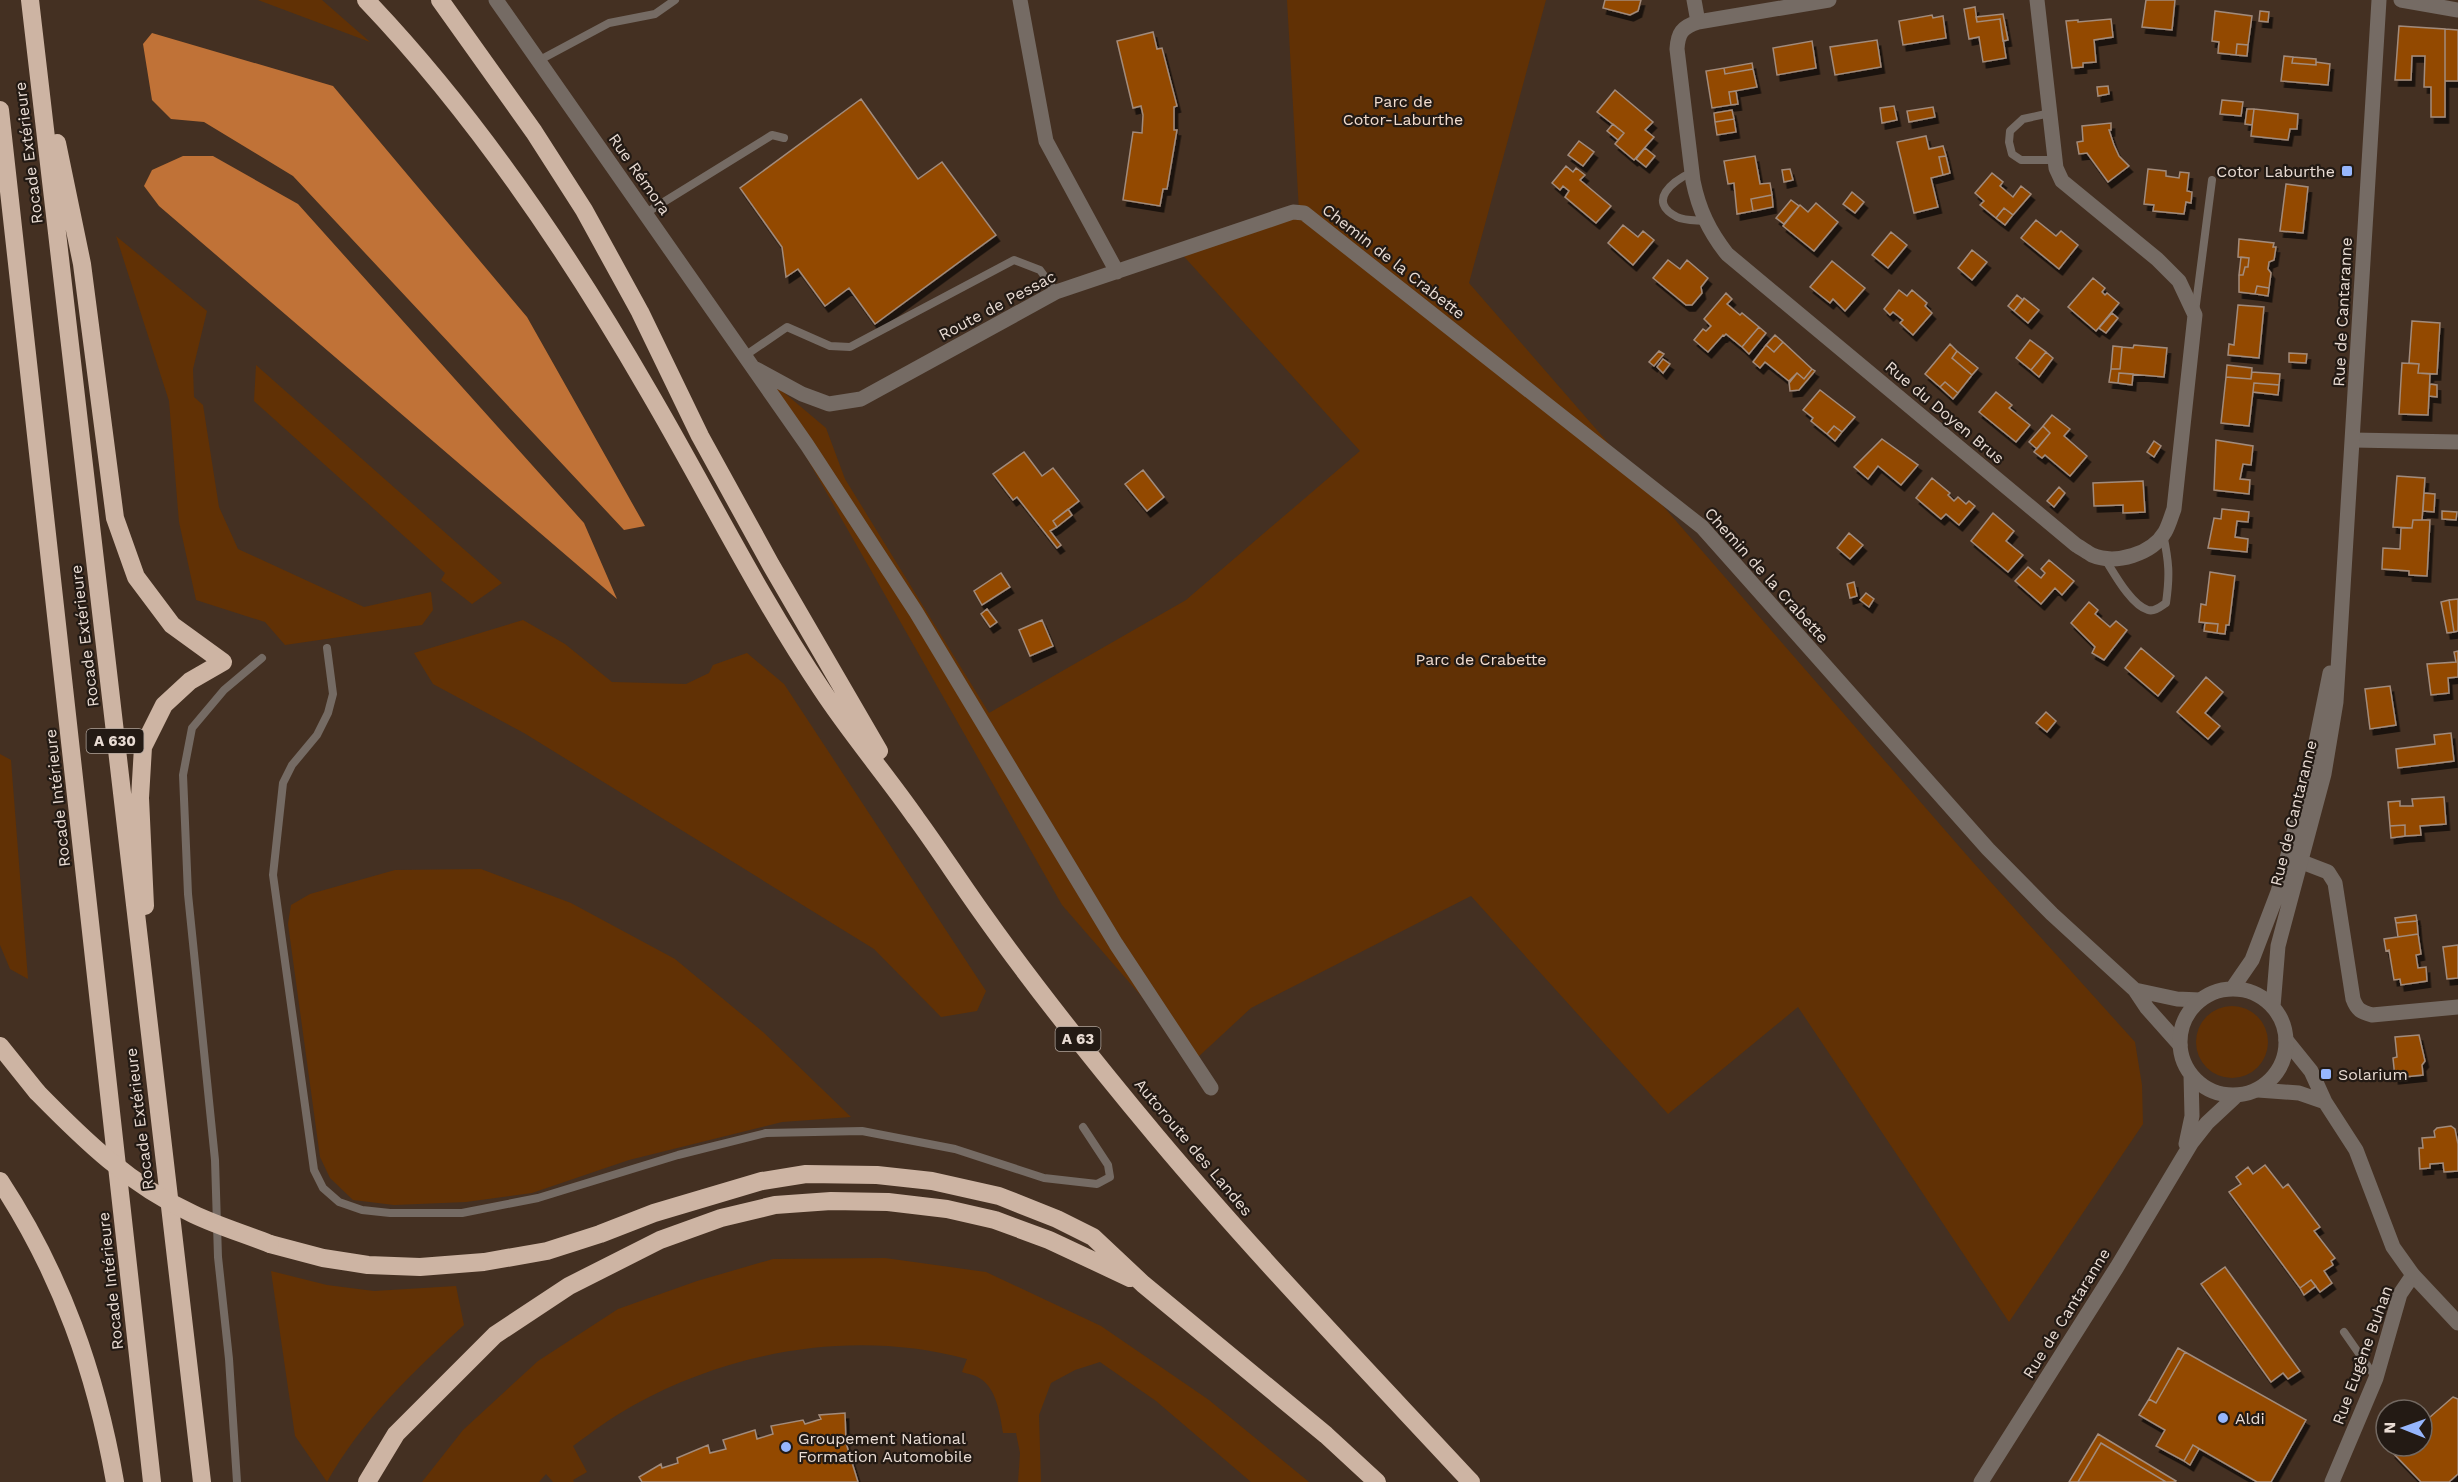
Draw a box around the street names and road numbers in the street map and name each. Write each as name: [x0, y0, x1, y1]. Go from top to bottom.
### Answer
street label: Rocade Extérieure: [10, 81, 47, 225]
street label: Rue Rémora: [605, 130, 675, 219]
street label: Chemin de la Crabette: [1319, 200, 1469, 323]
street label: Rue de Cantaranne: [2329, 237, 2356, 387]
street label: Route de Pessac: [936, 267, 1059, 344]
street label: Rue du Doyen Brus: [1881, 357, 2008, 468]
street label: Chemin de la Crabette: [1701, 504, 1832, 647]
street label: Rocade Extérieure: [66, 564, 103, 708]
street label: Rocade Intérieure: [41, 728, 74, 868]
road number: A 630: [86, 729, 144, 753]
street label: Rue de Cantaranne: [2266, 738, 2321, 888]
road number: A 63: [1056, 1027, 1100, 1051]
street label: Rocade Extérieure: [121, 1047, 158, 1191]
street label: Autoroute des Landes: [1131, 1075, 1257, 1220]
street label: Rocade Intérieure: [94, 1211, 127, 1351]
street label: Rue de Cantaranne: [2019, 1245, 2114, 1382]
street label: Rue Eugène Buhan: [2329, 1283, 2396, 1427]

